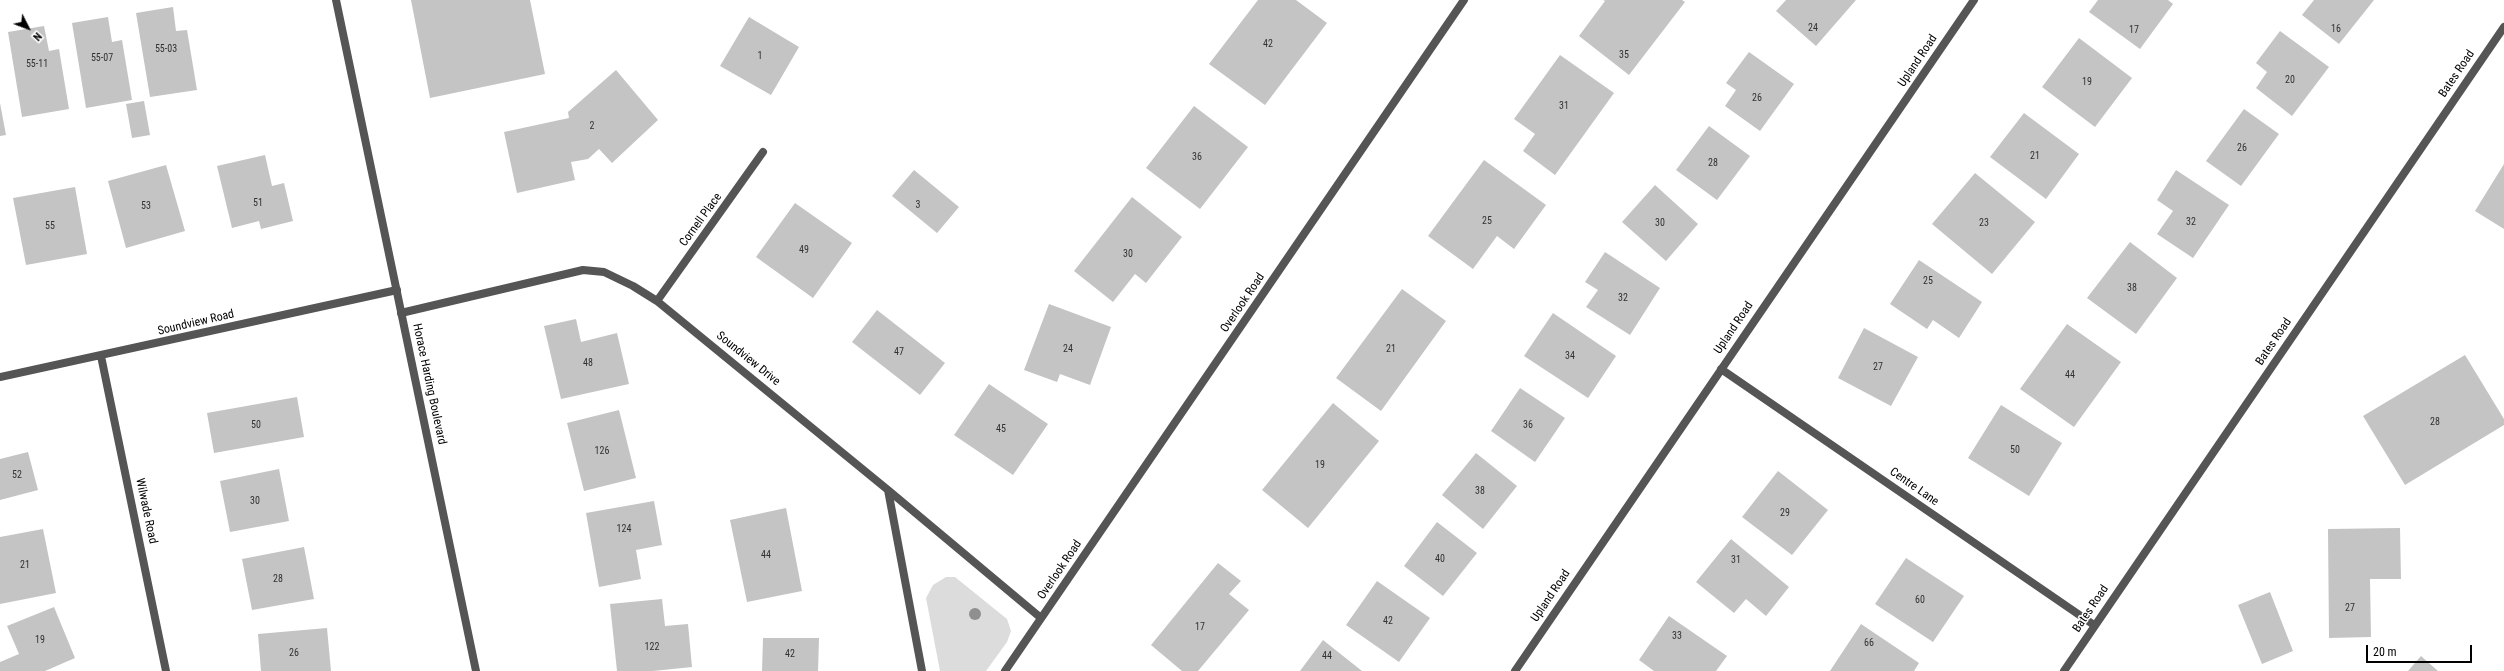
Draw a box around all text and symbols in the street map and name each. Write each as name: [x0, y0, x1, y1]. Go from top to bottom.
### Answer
north arrow: [8, 8, 48, 48]
house number: 24: [1808, 22, 1818, 34]
house number: 16: [2331, 23, 2341, 35]
house number: 17: [2129, 24, 2139, 36]
text: N: [30, 30, 44, 43]
street label: Upland Road: [1895, 32, 1941, 90]
house number: 42: [1263, 38, 1273, 50]
house number: 55-03: [155, 43, 177, 55]
street label: Bates Road: [2436, 48, 2478, 100]
house number: 35: [1619, 49, 1629, 61]
house number: 1: [758, 50, 762, 62]
house number: 55-07: [91, 52, 113, 64]
house number: 55-11: [26, 58, 48, 70]
house number: 20: [2285, 74, 2295, 86]
house number: 19: [2082, 76, 2092, 88]
house number: 26: [1752, 92, 1762, 104]
house number: 31: [1559, 100, 1569, 112]
house number: 2: [590, 120, 594, 132]
house number: 26: [2237, 142, 2247, 154]
house number: 21: [2030, 150, 2040, 162]
house number: 36: [1192, 151, 1202, 163]
house number: 28: [1708, 157, 1718, 169]
street label: Cornell Place: [677, 190, 725, 250]
house number: 51: [253, 197, 263, 209]
house number: 3: [916, 199, 920, 211]
house number: 53: [141, 200, 151, 212]
house number: 25: [1482, 215, 1492, 227]
house number: 32: [2186, 216, 2196, 228]
house number: 30: [1655, 217, 1665, 229]
house number: 23: [1979, 217, 1989, 229]
house number: 55: [45, 220, 55, 232]
house number: 49: [799, 244, 809, 256]
house number: 30: [1123, 248, 1133, 260]
street label: Overlook Road: [1218, 271, 1268, 335]
house number: 25: [1923, 275, 1933, 287]
house number: 38: [2127, 282, 2137, 294]
house number: 32: [1618, 292, 1628, 304]
street label: Upland Road: [1711, 299, 1757, 357]
street label: Soundview Road: [156, 307, 236, 339]
street label: Bates Road: [2253, 316, 2295, 368]
street label: Horace Harding Boulevard: [409, 322, 449, 446]
street label: Soundview Drive: [713, 329, 783, 389]
house number: 24: [1063, 343, 1073, 355]
house number: 21: [1386, 343, 1396, 355]
house number: 47: [894, 346, 904, 358]
house number: 34: [1565, 350, 1575, 362]
house number: 48: [583, 357, 593, 369]
house number: 27: [1873, 361, 1883, 373]
house number: 44: [2065, 369, 2075, 381]
house number: 28: [2430, 416, 2440, 428]
house number: 50: [251, 419, 261, 431]
house number: 36: [1523, 419, 1533, 431]
house number: 45: [996, 423, 1006, 435]
house number: 50: [2010, 444, 2020, 456]
house number: 126: [595, 445, 609, 457]
house number: 19: [1315, 459, 1325, 471]
street label: Centre Lane: [1887, 465, 1941, 509]
house number: 52: [12, 469, 22, 481]
street label: Wilwade Road: [132, 477, 160, 545]
house number: 38: [1475, 485, 1485, 497]
house number: 30: [250, 495, 260, 507]
house number: 29: [1780, 507, 1790, 519]
house number: 124: [617, 523, 631, 535]
street label: Overlook Road: [1035, 538, 1085, 602]
house number: 44: [761, 549, 771, 561]
house number: 40: [1435, 553, 1445, 565]
house number: 31: [1731, 554, 1741, 566]
house number: 21: [20, 559, 30, 571]
street label: Upland Road: [1528, 567, 1574, 625]
house number: 28: [273, 573, 283, 585]
street label: Bates Road: [2070, 583, 2112, 635]
house number: 60: [1915, 594, 1925, 606]
house number: 27: [2345, 602, 2355, 614]
house number: 42: [1383, 615, 1393, 627]
house number: 17: [1195, 621, 1205, 633]
house number: 33: [1672, 630, 1682, 642]
house number: 19: [35, 634, 45, 646]
house number: 66: [1864, 637, 1874, 649]
scale bar: [2368, 637, 2474, 663]
house number: 122: [645, 641, 659, 653]
text: 20 m: [2373, 645, 2397, 659]
house number: 26: [289, 647, 299, 659]
house number: 42: [785, 648, 795, 660]
house number: 44: [1322, 650, 1332, 662]

